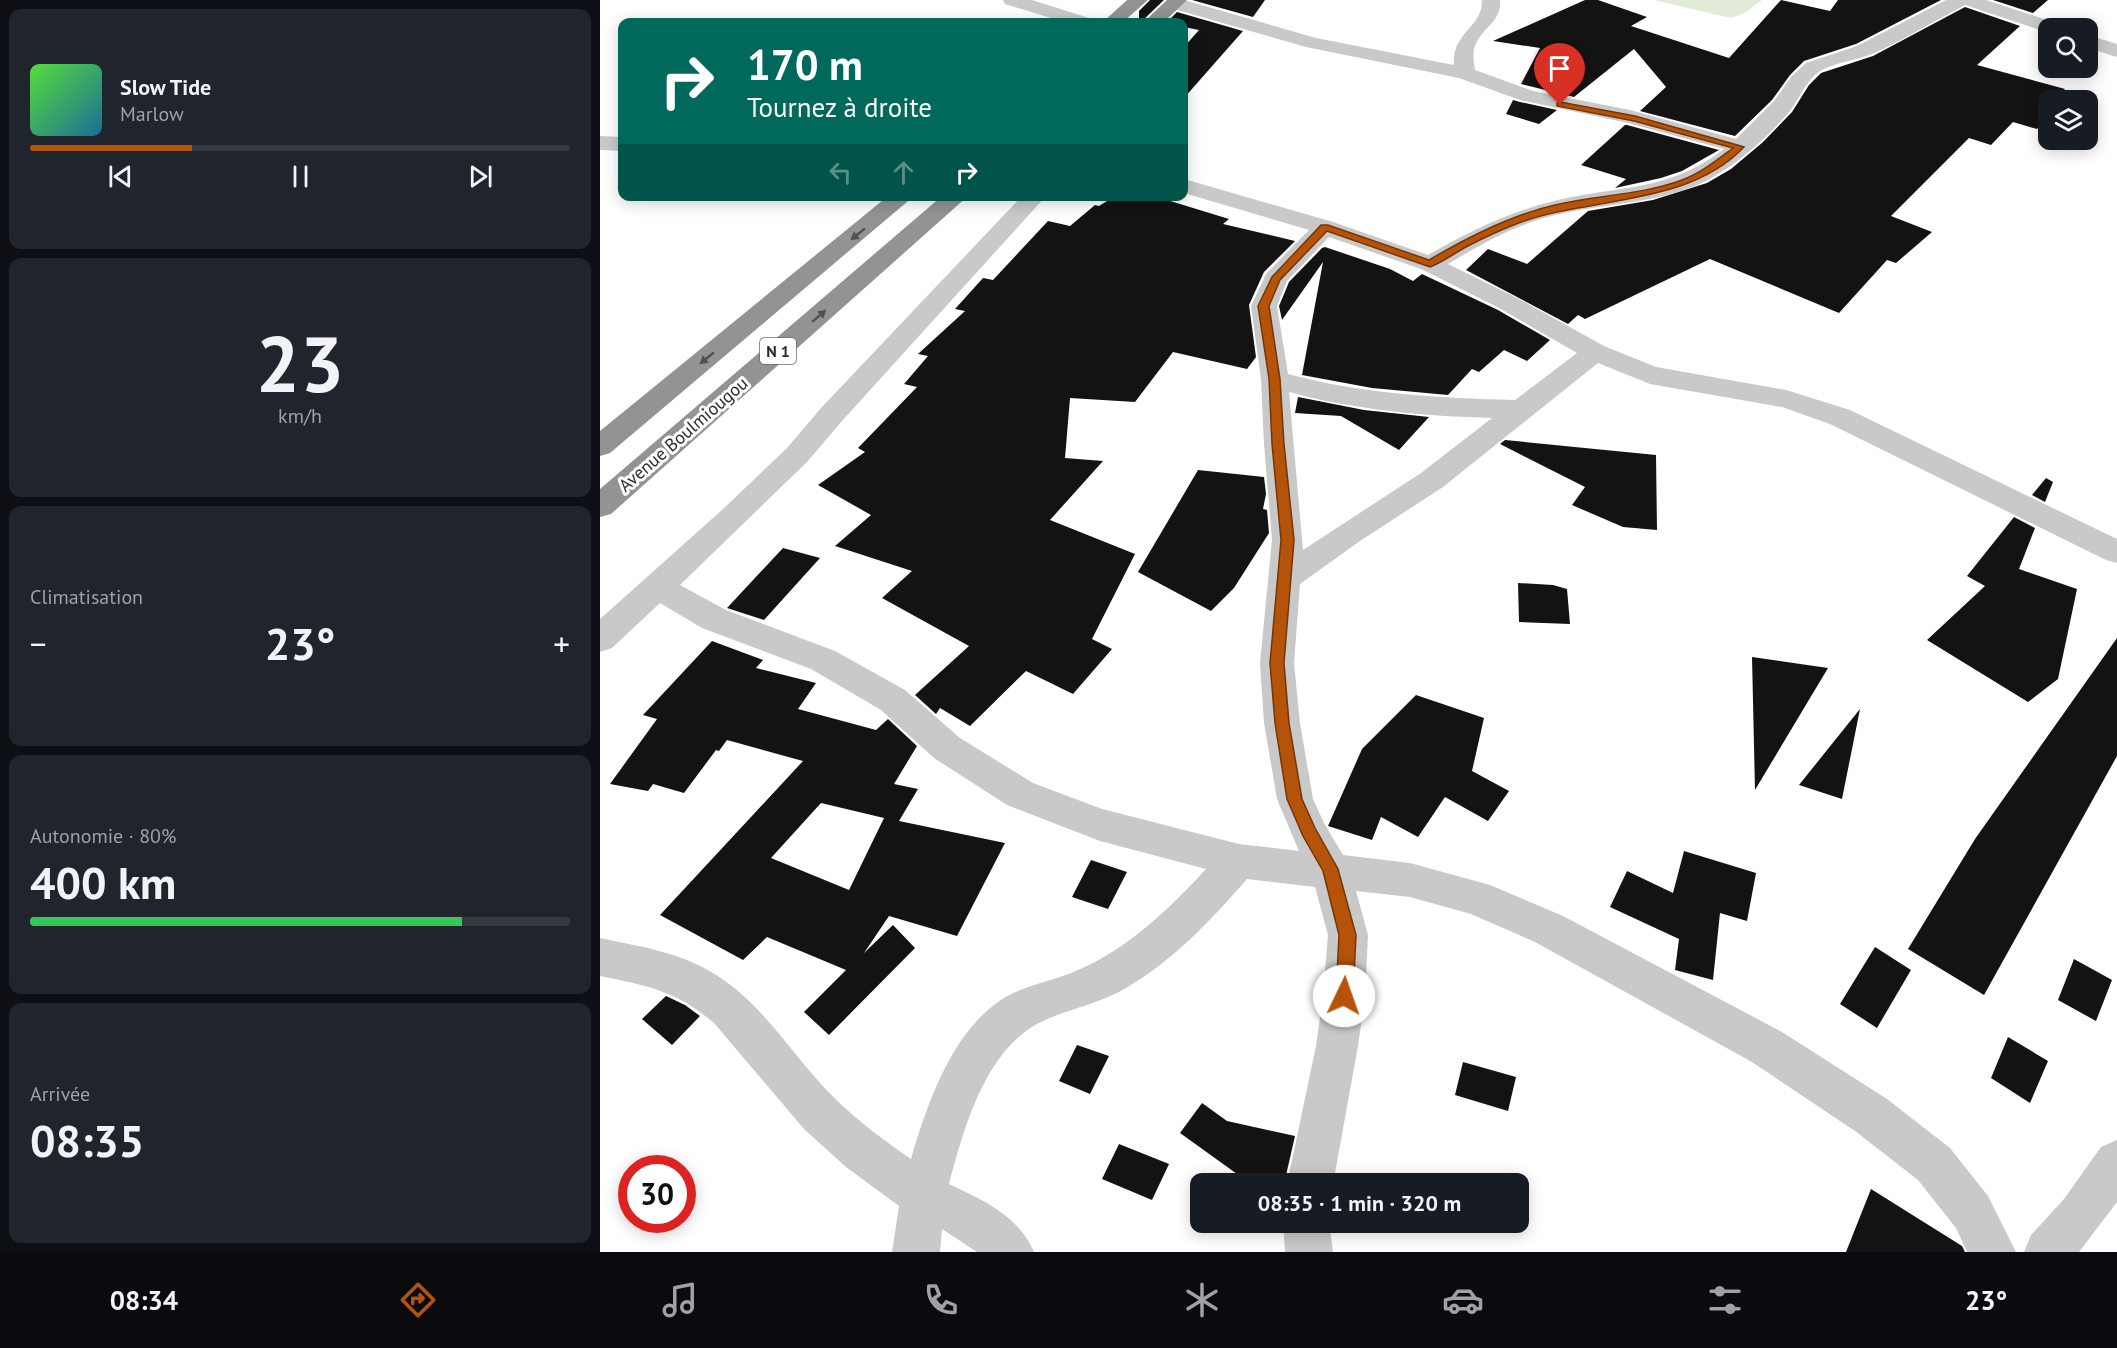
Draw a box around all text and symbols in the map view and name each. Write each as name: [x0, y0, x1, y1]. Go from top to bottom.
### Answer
map controls: [2038, 18, 2098, 150]
button: search: [2038, 18, 2098, 78]
text: 170 m: [747, 37, 863, 92]
icon: right: [648, 42, 726, 120]
pin: [1534, 43, 1585, 105]
icon: arrive: [1543, 52, 1576, 85]
text: Slow Tide: [120, 73, 211, 101]
text: Tournez à droite: [747, 90, 932, 124]
button: layers: [2038, 90, 2098, 150]
text: Marlow: [120, 101, 184, 127]
icon: left: [824, 156, 857, 189]
icon: ahead: [887, 156, 920, 189]
icon: right: [950, 156, 983, 189]
icon: previous: [104, 160, 137, 193]
icon: pause: [284, 160, 317, 193]
icon: next: [464, 160, 497, 193]
one-way arrow: [850, 227, 866, 240]
one-way arrow: [811, 310, 826, 323]
text: 23: [256, 313, 344, 414]
road number: N 1: [760, 338, 796, 364]
one-way arrow: [700, 351, 715, 363]
street label: Avenue Boulmiougou: [614, 372, 752, 496]
text: km/h: [278, 403, 322, 429]
text: Climatisation: [30, 584, 143, 610]
text: 23°: [265, 614, 335, 672]
text: −: [30, 622, 47, 665]
text: +: [553, 622, 570, 665]
text: Autonomie · 80%: [30, 823, 176, 849]
text: 400 km: [30, 853, 176, 911]
position arrow: [1312, 964, 1376, 1028]
text: Arrivée: [30, 1081, 90, 1107]
text: 08:35: [30, 1111, 144, 1169]
speed limit sign: 30: [618, 1155, 696, 1233]
text: 08:35 · 1 min · 320 m: [1258, 1189, 1461, 1217]
icon: directions: [397, 1279, 439, 1321]
icon: music: [659, 1279, 701, 1321]
icon: phone: [920, 1279, 962, 1321]
icon: climate: [1181, 1279, 1223, 1321]
icon: car: [1442, 1279, 1484, 1321]
icon: filters: [1704, 1279, 1746, 1321]
text: 08:34: [110, 1283, 178, 1317]
text: 23°: [1965, 1283, 2007, 1317]

